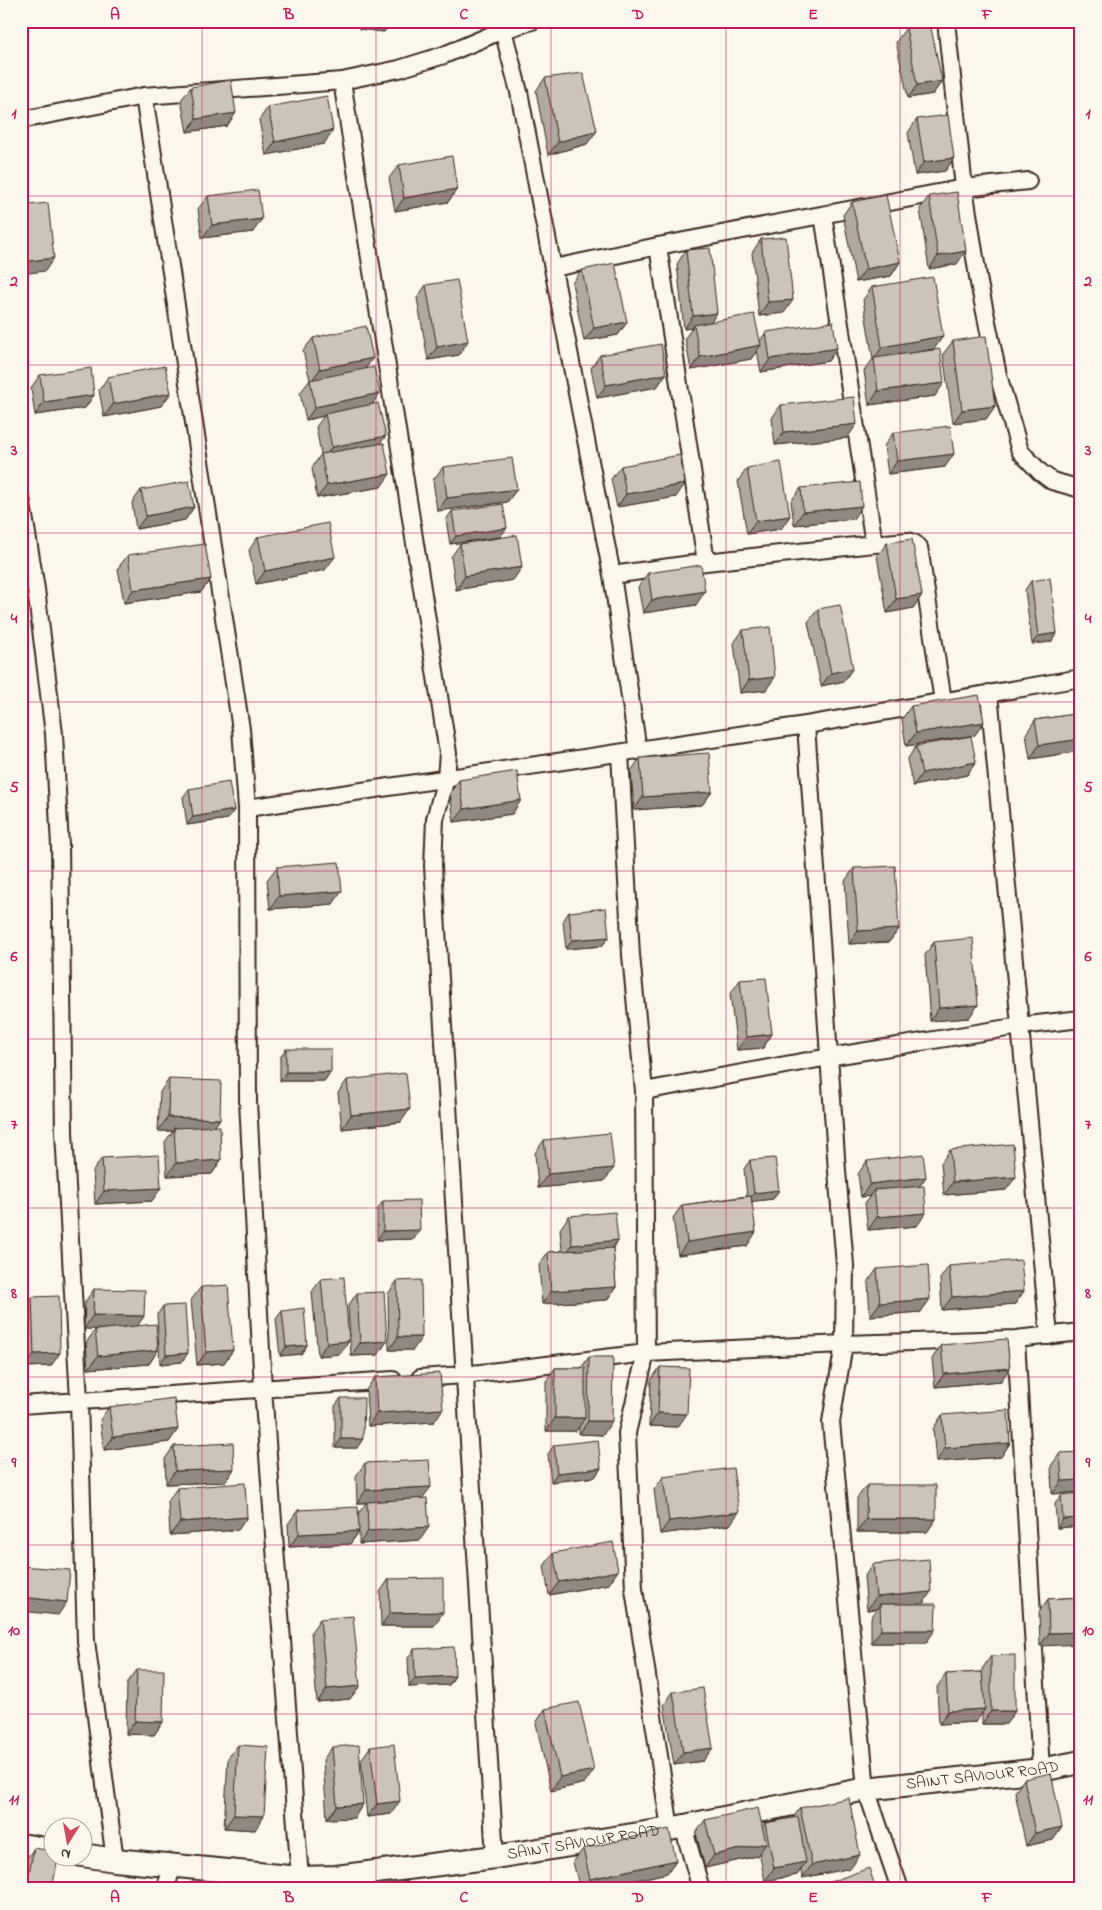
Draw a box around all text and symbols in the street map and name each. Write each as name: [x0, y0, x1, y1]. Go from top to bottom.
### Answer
text: A: [110, 3, 120, 27]
text: B: [283, 3, 295, 27]
text: C: [460, 3, 469, 27]
text: D: [631, 3, 644, 27]
text: E: [808, 3, 818, 27]
text: F: [981, 3, 993, 27]
text: 1: [11, 102, 17, 126]
text: 1: [1085, 102, 1091, 126]
text: 2: [9, 270, 18, 294]
text: 2: [1083, 270, 1092, 294]
text: 3: [10, 439, 18, 463]
text: 3: [1084, 439, 1092, 463]
text: 4: [10, 607, 18, 631]
text: 4: [1084, 607, 1092, 631]
text: 5: [9, 776, 19, 800]
text: 5: [1083, 776, 1093, 800]
text: 6: [9, 945, 18, 969]
text: 6: [1083, 945, 1092, 969]
text: 7: [11, 1113, 18, 1137]
text: 7: [1085, 1113, 1092, 1137]
text: 8: [10, 1282, 17, 1306]
text: 8: [1084, 1282, 1091, 1306]
text: 9: [11, 1451, 17, 1475]
text: 9: [1085, 1451, 1091, 1475]
text: 10: [8, 1619, 20, 1643]
text: 10: [1082, 1619, 1094, 1643]
street label: SAINT SAVIOUR ROAD: [905, 1755, 1061, 1797]
text: 11: [9, 1788, 20, 1812]
text: 11: [1083, 1788, 1094, 1812]
north arrow: [42, 1818, 92, 1868]
street label: SAINT SAVIOUR ROAD: [505, 1819, 661, 1867]
text: N: [59, 1842, 72, 1864]
text: A: [110, 1886, 120, 1910]
text: B: [283, 1886, 295, 1910]
text: C: [460, 1886, 469, 1910]
text: D: [631, 1886, 644, 1910]
text: E: [808, 1886, 818, 1910]
text: F: [981, 1886, 993, 1910]

